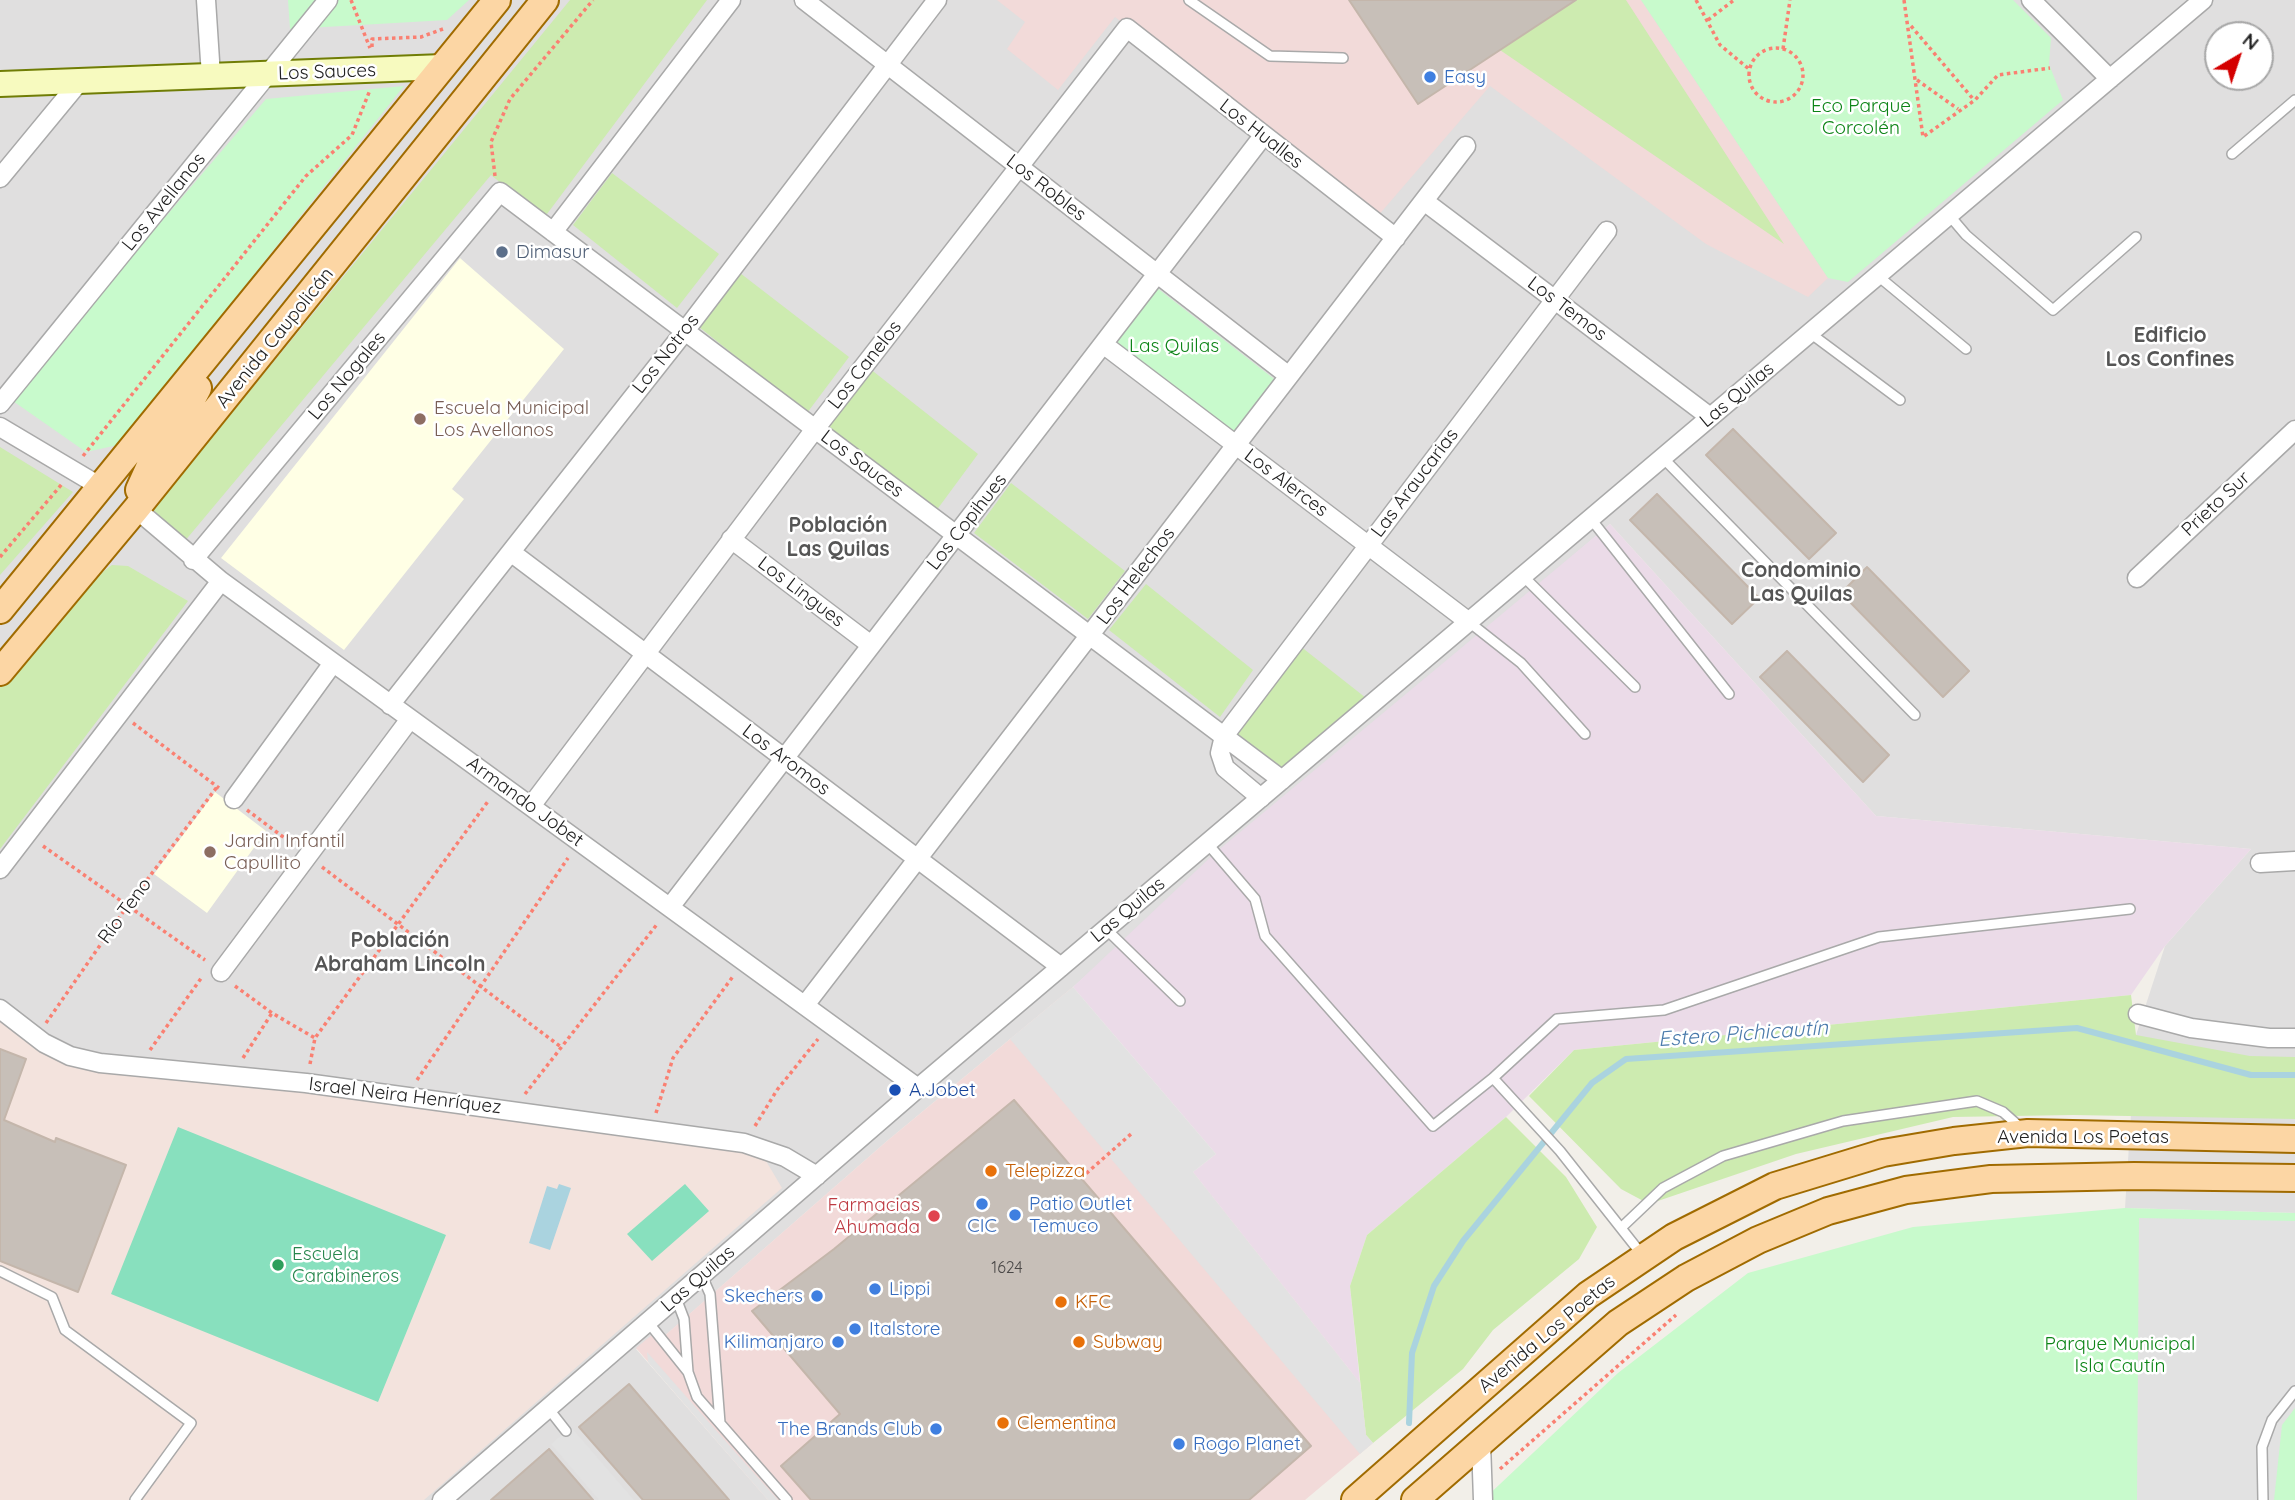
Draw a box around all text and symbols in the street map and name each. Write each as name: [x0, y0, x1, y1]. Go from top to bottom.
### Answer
north arrow: [2204, 21, 2274, 91]
text: N: [2238, 28, 2264, 55]
street label: Los Sauces: [278, 59, 376, 85]
place label: Easy: [1444, 66, 1486, 88]
marker: Easy: [1422, 69, 1438, 85]
street label: Los Hualles: [1215, 94, 1307, 174]
park label: Eco Parque Corcolén: [1811, 95, 1911, 139]
street label: Los Avellanos: [117, 148, 211, 256]
street label: Los Robles: [1001, 150, 1091, 226]
place label: Dimasur: [516, 241, 590, 263]
marker: Dimasur: [494, 244, 510, 260]
street label: Avenida Caupolicán: [211, 263, 339, 413]
street label: Los Temos: [1523, 272, 1611, 346]
street label: Los Notros: [628, 310, 704, 398]
street label: Los Canelos: [823, 316, 907, 414]
district label: Edificio Los Confines: [2106, 323, 2234, 373]
street label: Los Nogales: [304, 327, 390, 425]
park label: Las Quilas: [1129, 335, 1219, 357]
street label: Las Quilas: [1695, 357, 1779, 433]
place label: Escuela Municipal Los Avellanos: [434, 397, 589, 441]
marker: Escuela Municipal Los Avellanos: [412, 411, 428, 427]
street label: Las Araucarias: [1367, 424, 1463, 542]
street label: Los Sauces: [816, 425, 908, 503]
street label: Los Alerces: [1239, 444, 1333, 522]
street label: Prieto Sur: [2177, 467, 2255, 541]
street label: Los Copihues: [922, 469, 1012, 575]
district label: Población Las Quilas: [786, 513, 890, 563]
street label: Los Helechos: [1092, 523, 1180, 629]
street label: Los Lingues: [753, 552, 849, 632]
district label: Condominio Las Quilas: [1741, 558, 1861, 608]
street label: Los Aromos: [738, 720, 834, 800]
street label: Armando Jobet: [462, 752, 588, 852]
place label: Jardin Infantil Capullito: [224, 830, 345, 874]
marker: Jardin Infantil Capullito: [202, 844, 218, 860]
street label: Las Quilas: [1086, 872, 1170, 948]
street label: Río Teno: [93, 874, 157, 948]
district label: Población Abraham Lincoln: [315, 928, 485, 978]
water label: Estero Pichicautín: [1657, 1015, 1829, 1053]
street label: Israel Neira Henríquez: [307, 1073, 503, 1119]
place label: A.Jobet: [909, 1079, 976, 1101]
marker: A.Jobet: [887, 1082, 903, 1098]
street label: Avenida Los Poetas: [1997, 1126, 2169, 1148]
place label: Telepizza: [1005, 1160, 1085, 1182]
marker: Telepizza: [983, 1163, 999, 1179]
place label: Patio Outlet Temuco: [1029, 1193, 1132, 1237]
place label: Farmacias Ahumada: [828, 1194, 920, 1238]
marker: CIC: [974, 1196, 990, 1212]
marker: Patio Outlet Temuco: [1007, 1207, 1023, 1223]
marker: Farmacias Ahumada: [926, 1208, 942, 1224]
place label: CIC: [967, 1215, 997, 1237]
street label: Las Quilas: [657, 1241, 739, 1317]
place label: Escuela Carabineros: [292, 1243, 399, 1287]
marker: Escuela Carabineros: [270, 1257, 286, 1273]
house number: 1624: [991, 1258, 1023, 1278]
street label: Avenida Los Poetas: [1474, 1270, 1620, 1398]
place label: Lippi: [889, 1278, 930, 1300]
marker: Lippi: [867, 1281, 883, 1297]
place label: Skechers: [724, 1285, 803, 1307]
marker: Skechers: [809, 1288, 825, 1304]
place label: KFC: [1075, 1291, 1111, 1313]
marker: KFC: [1053, 1294, 1069, 1310]
place label: Italstore: [869, 1318, 940, 1340]
marker: Italstore: [847, 1321, 863, 1337]
place label: Kilimanjaro: [724, 1331, 824, 1353]
place label: Subway: [1093, 1331, 1163, 1353]
park label: Parque Municipal Isla Cautín: [2045, 1333, 2195, 1377]
marker: Kilimanjaro: [830, 1334, 846, 1350]
marker: Subway: [1071, 1334, 1087, 1350]
place label: Clementina: [1017, 1412, 1116, 1434]
marker: Clementina: [995, 1415, 1011, 1431]
place label: The Brands Club: [777, 1418, 922, 1440]
marker: The Brands Club: [928, 1421, 944, 1437]
place label: Rogo Planet: [1193, 1433, 1301, 1455]
marker: Rogo Planet: [1171, 1436, 1187, 1452]

